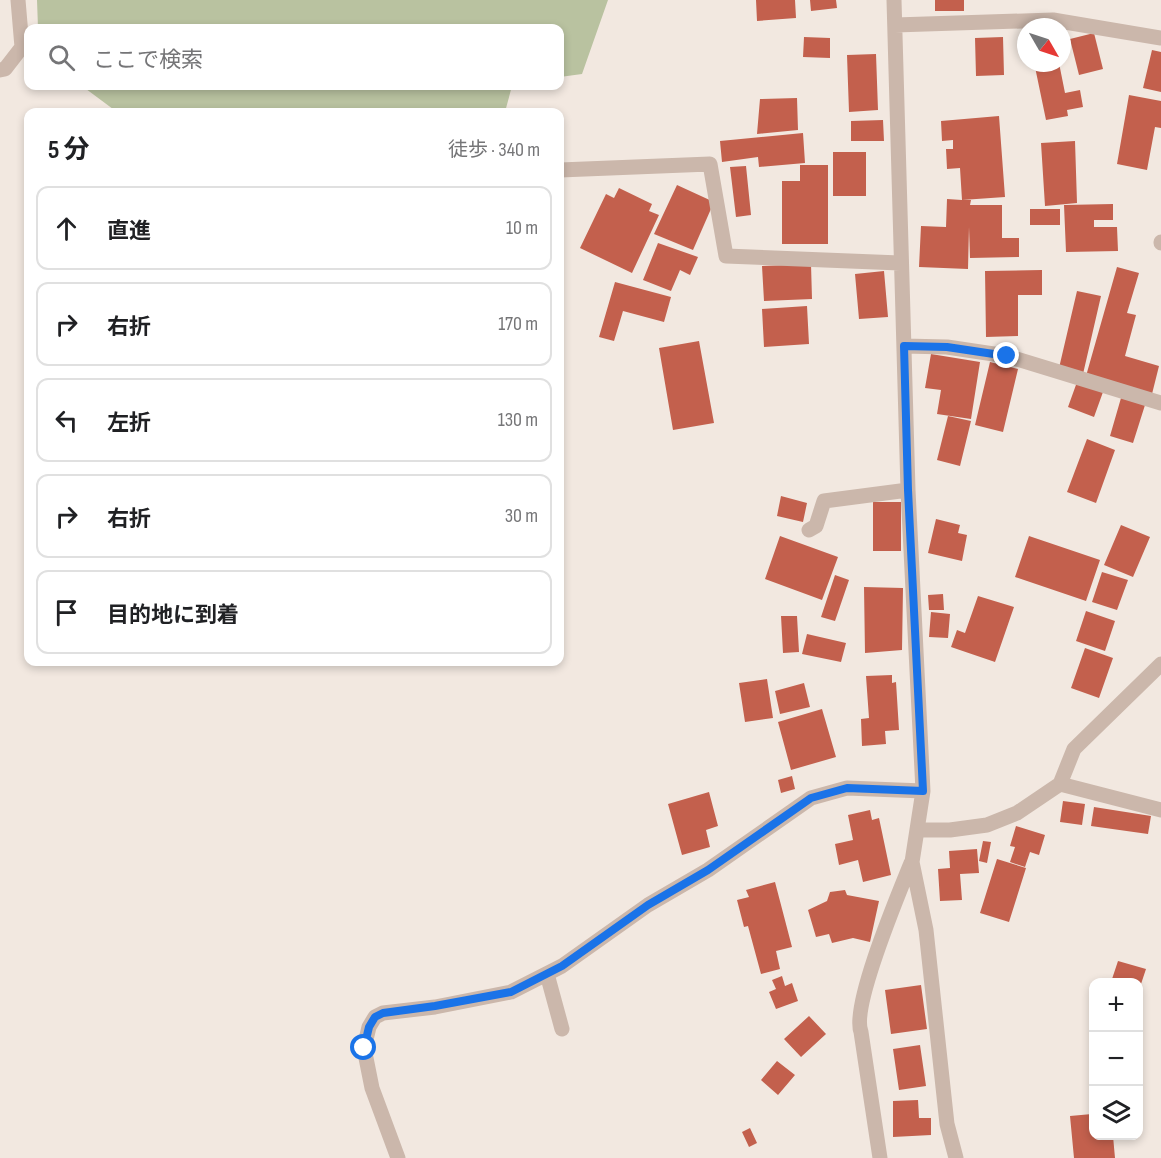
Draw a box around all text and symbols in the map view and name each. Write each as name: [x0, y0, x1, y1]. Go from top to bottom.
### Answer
north arrow: [1017, 18, 1071, 72]
search box: [24, 24, 564, 90]
icon: search: [45, 41, 78, 74]
text: ここで検索: [93, 47, 203, 74]
text: 5 分: [48, 135, 89, 166]
text: 徒歩 · 340 m: [448, 138, 540, 162]
icon: ahead: [50, 212, 83, 245]
text: 10 m: [506, 216, 538, 240]
text: 直進: [107, 218, 151, 245]
icon: right: [50, 308, 83, 341]
text: 170 m: [498, 312, 538, 336]
text: 右折: [107, 314, 151, 341]
route end: [993, 342, 1019, 368]
icon: left: [50, 404, 83, 437]
text: 130 m: [498, 408, 538, 432]
text: 左折: [107, 410, 151, 437]
icon: right: [50, 500, 83, 533]
text: 30 m: [505, 504, 538, 528]
text: 右折: [107, 506, 151, 533]
icon: arrive: [50, 596, 83, 629]
text: 目的地に到着: [107, 602, 239, 629]
map controls: [1089, 978, 1143, 1140]
button: +: [1089, 978, 1143, 1032]
button: −: [1089, 1032, 1143, 1086]
route start: [350, 1034, 376, 1060]
button: layers: [1089, 1086, 1143, 1140]

